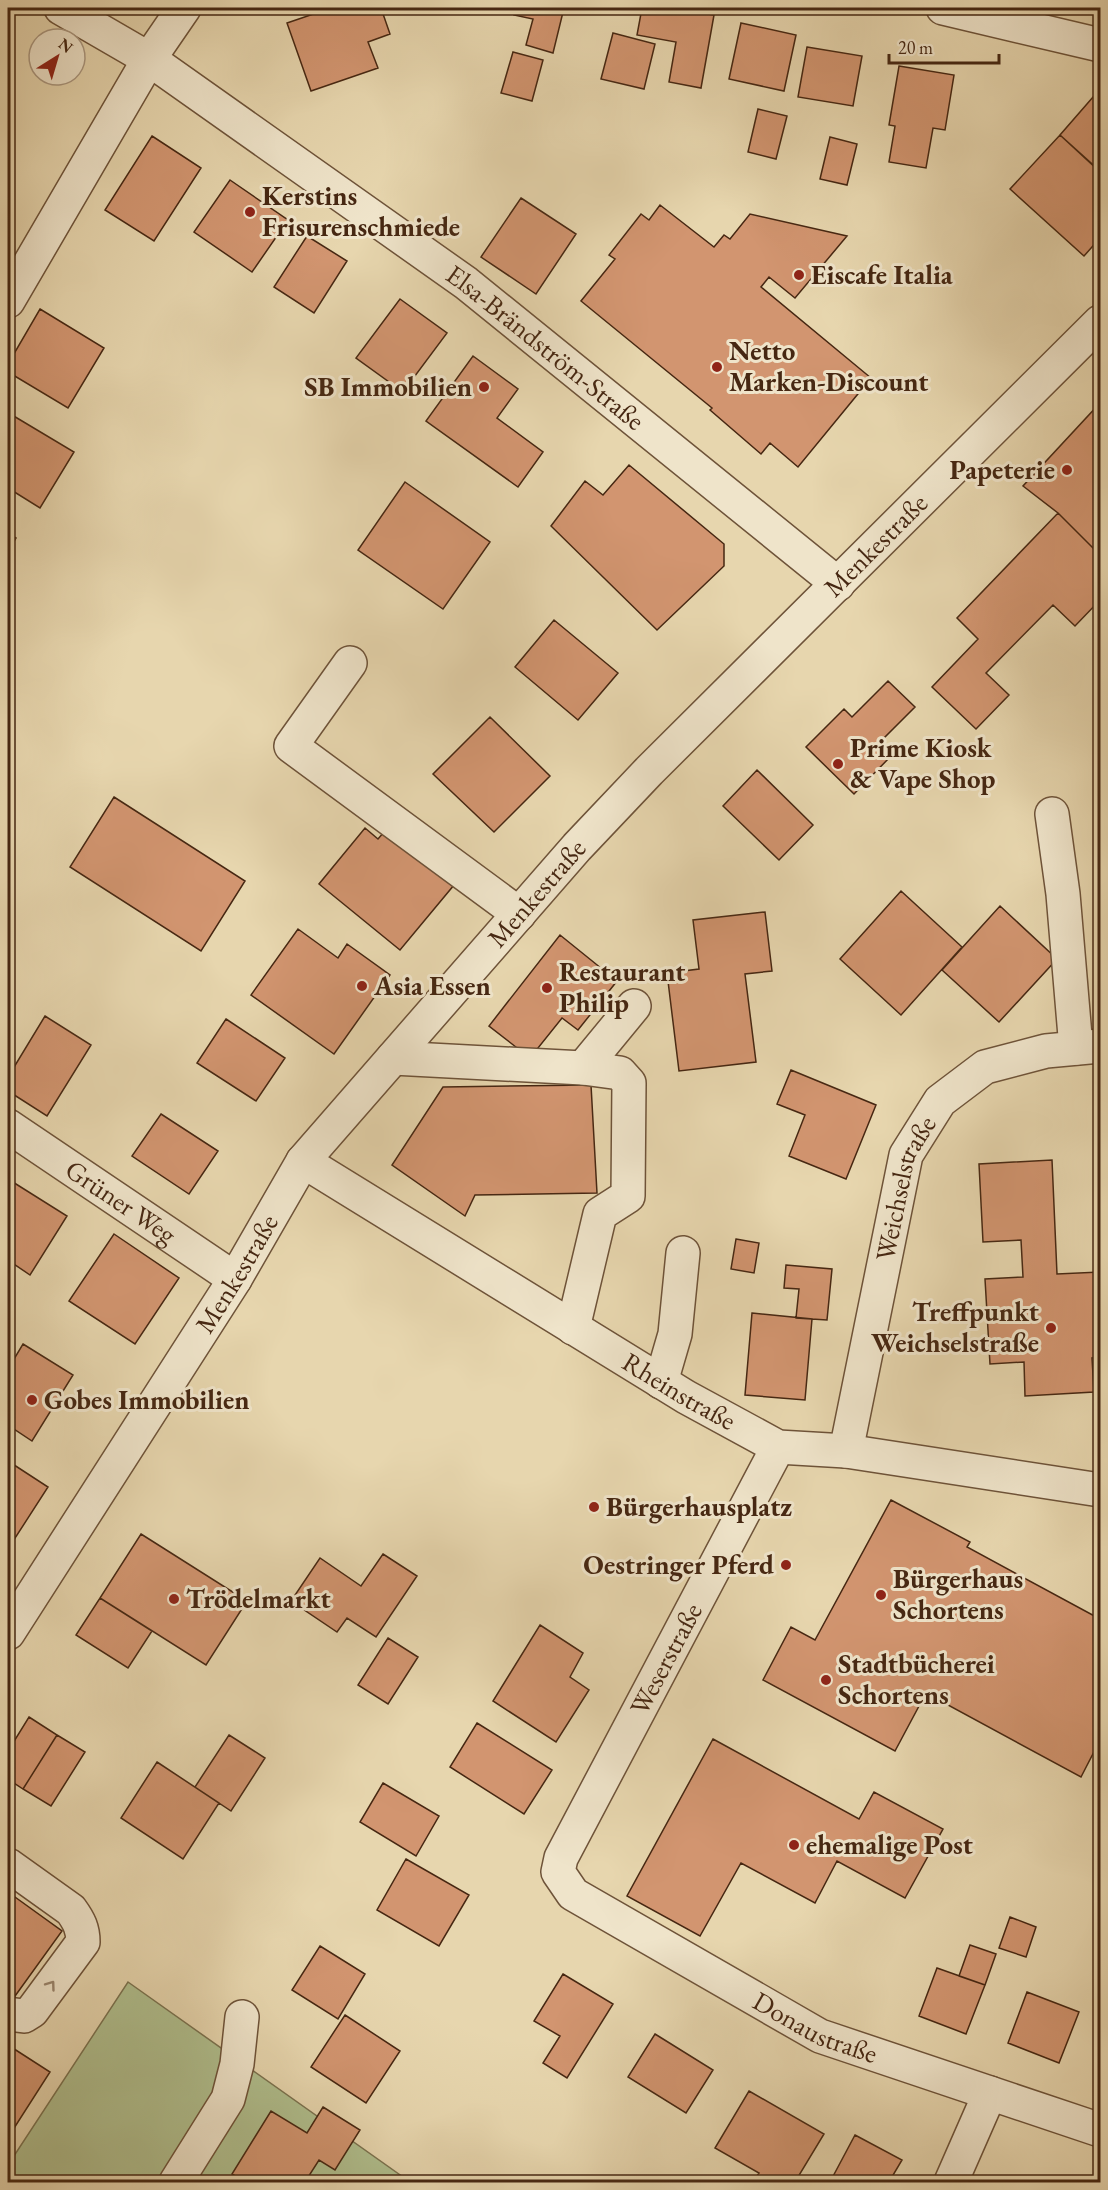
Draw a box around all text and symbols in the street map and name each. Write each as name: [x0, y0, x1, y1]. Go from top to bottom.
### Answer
north arrow: [27, 27, 87, 87]
scale bar: [889, 27, 998, 65]
text: N: [54, 33, 77, 58]
text: 20 m: [898, 36, 933, 59]
place label: Kerstins Frisurenschmiede: [262, 178, 460, 244]
marker: Kerstins Frisurenschmiede: [243, 205, 257, 219]
street label: Elsa-Brändström-Straße: [439, 256, 652, 438]
place label: Eiscafe Italia: [811, 257, 953, 292]
marker: Eiscafe Italia: [792, 268, 806, 282]
place label: Netto Marken-Discount: [729, 333, 928, 399]
marker: Netto Marken-Discount: [710, 360, 724, 374]
place label: SB Immobilien: [304, 369, 472, 404]
marker: SB Immobilien: [477, 380, 491, 394]
place label: Papeterie: [950, 452, 1055, 487]
marker: Papeterie: [1060, 463, 1074, 477]
street label: Menkestraße: [816, 486, 935, 604]
place label: Prime Kiosk & Vape Shop: [850, 730, 995, 796]
marker: Prime Kiosk & Vape Shop: [831, 757, 845, 771]
street label: Menkestraße: [479, 831, 593, 955]
place label: Restaurant Philip: [559, 954, 685, 1020]
place label: Asia Essen: [373, 968, 491, 1003]
marker: Asia Essen: [355, 979, 369, 993]
marker: Restaurant Philip: [540, 981, 554, 995]
street label: Weichselstraße: [867, 1109, 944, 1264]
street label: Grüner Weg: [59, 1152, 183, 1252]
street label: Menkestraße: [187, 1208, 286, 1340]
place label: Treffpunkt Weichselstraße: [871, 1294, 1039, 1360]
marker: Treffpunkt Weichselstraße: [1044, 1321, 1058, 1335]
street label: Rheinstraße: [616, 1344, 742, 1438]
place label: Gobes Immobilien: [44, 1382, 249, 1417]
marker: Gobes Immobilien: [25, 1393, 39, 1407]
place label: Bürgerhausplatz: [606, 1489, 792, 1524]
marker: Bürgerhausplatz: [587, 1500, 601, 1514]
place label: Oestringer Pferd: [583, 1547, 774, 1582]
marker: Oestringer Pferd: [779, 1558, 793, 1572]
place label: Bürgerhaus Schortens: [893, 1561, 1023, 1627]
place label: Trödelmarkt: [186, 1581, 331, 1616]
marker: Bürgerhaus Schortens: [874, 1588, 888, 1602]
marker: Trödelmarkt: [167, 1592, 181, 1606]
street label: Weserstraße: [621, 1597, 710, 1721]
place label: Stadtbücherei Schortens: [838, 1646, 995, 1712]
marker: Stadtbücherei Schortens: [819, 1673, 833, 1687]
place label: ehemalige Post: [806, 1827, 973, 1862]
marker: ehemalige Post: [787, 1838, 801, 1852]
one-way arrow: [44, 1981, 55, 1992]
street label: Donaustraße: [747, 1983, 882, 2071]

